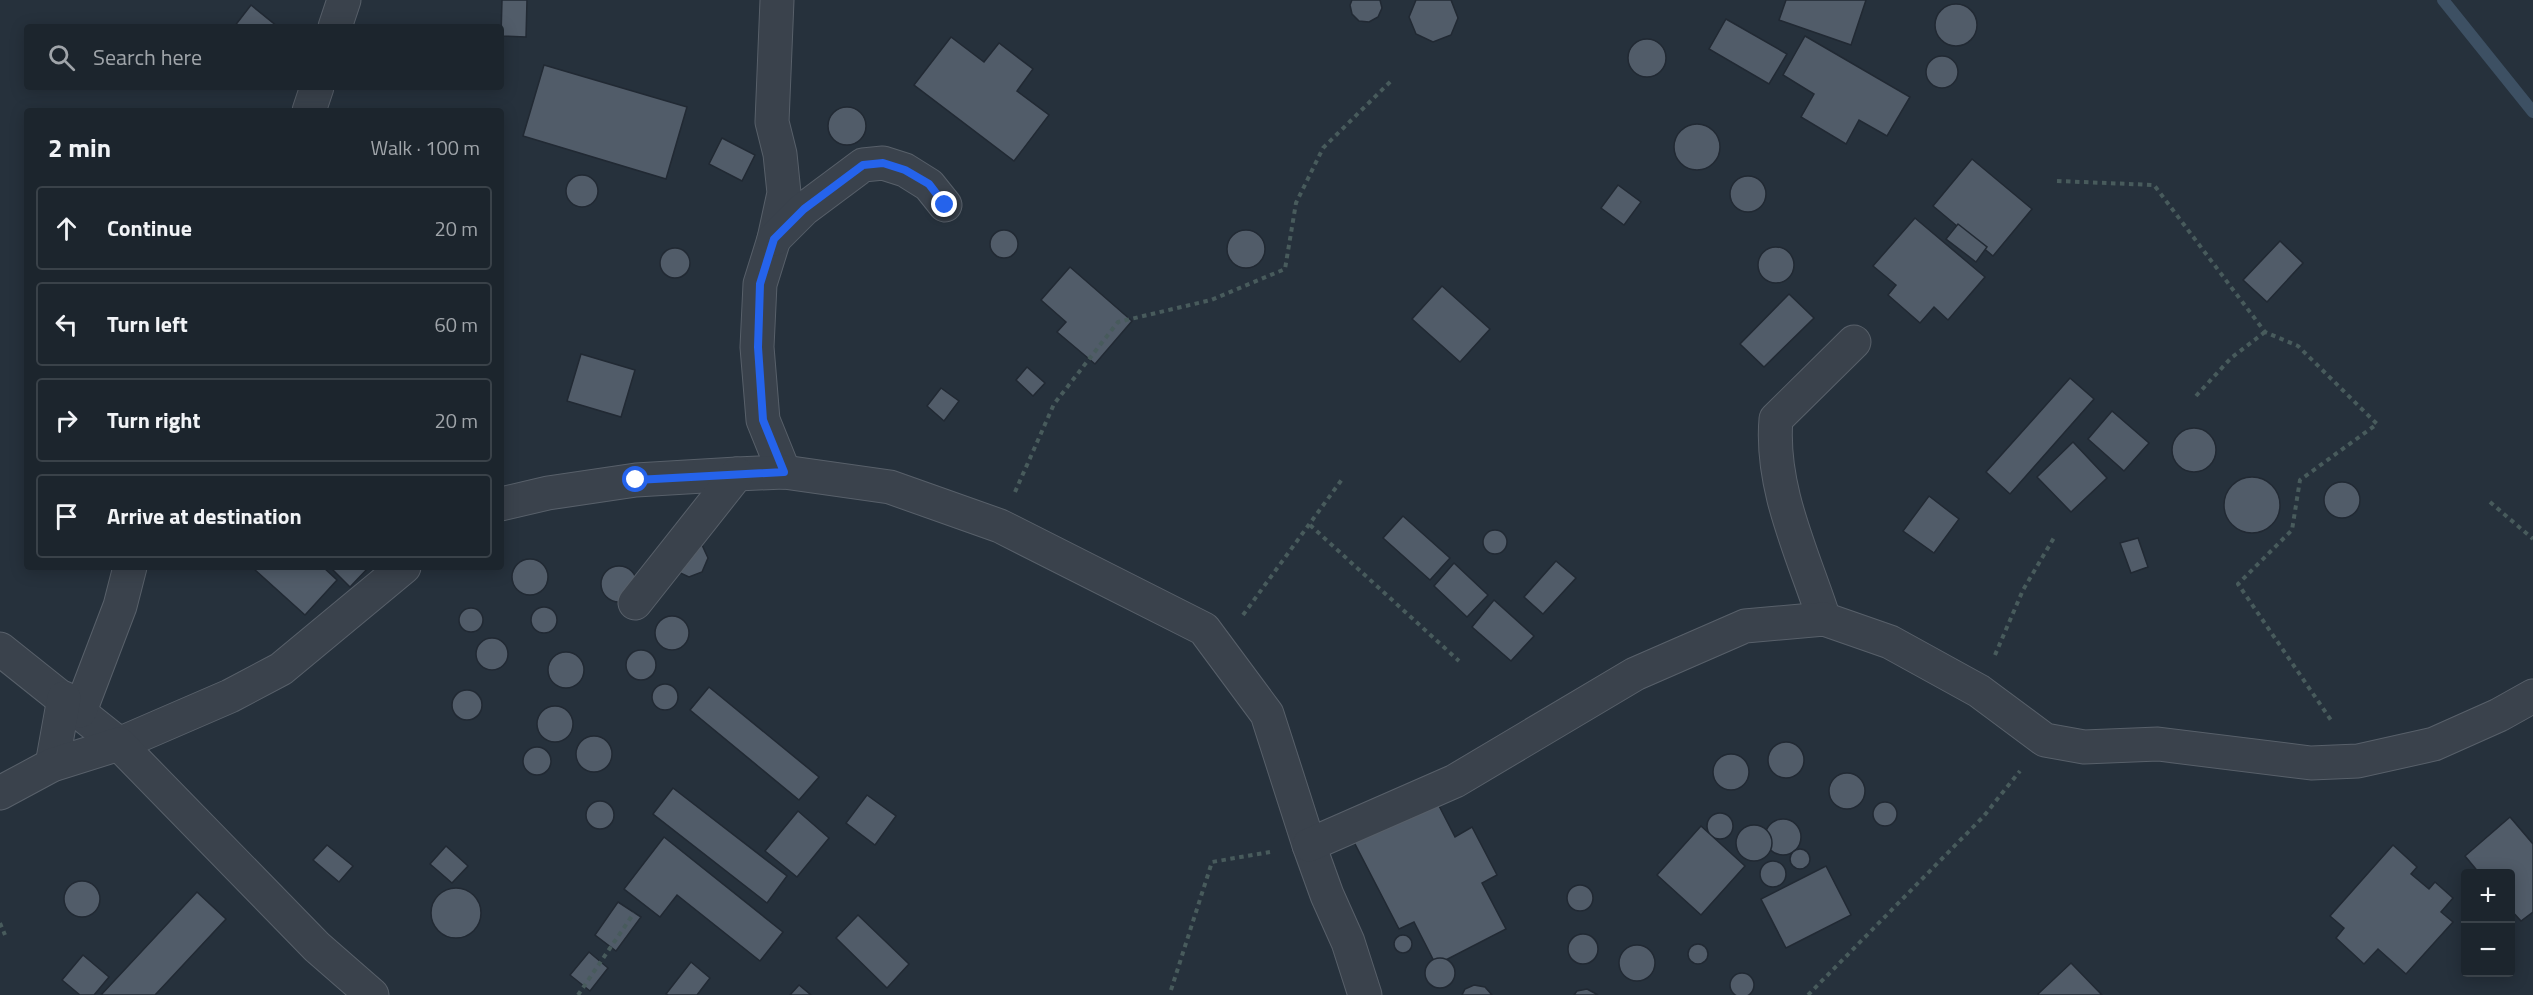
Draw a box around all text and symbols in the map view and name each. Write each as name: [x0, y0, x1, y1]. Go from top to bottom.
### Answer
search box: [24, 24, 504, 90]
text: Search here: [93, 40, 202, 74]
icon: search: [45, 41, 78, 74]
text: 2 min: [48, 128, 111, 167]
text: Walk · 100 m: [371, 132, 480, 163]
route end: [931, 191, 957, 217]
text: Continue: [107, 211, 192, 245]
icon: ahead: [50, 212, 83, 245]
text: 20 m: [434, 213, 478, 244]
text: Turn left: [107, 307, 188, 341]
icon: left: [50, 308, 83, 341]
text: 60 m: [434, 309, 478, 340]
text: Turn right: [107, 403, 201, 437]
icon: right: [50, 404, 83, 437]
text: 20 m: [434, 405, 478, 436]
route start: [622, 466, 648, 492]
text: Arrive at destination: [107, 499, 302, 533]
icon: arrive: [50, 500, 83, 533]
map controls: [2461, 869, 2515, 977]
button: +: [2461, 869, 2515, 923]
button: −: [2461, 923, 2515, 977]

